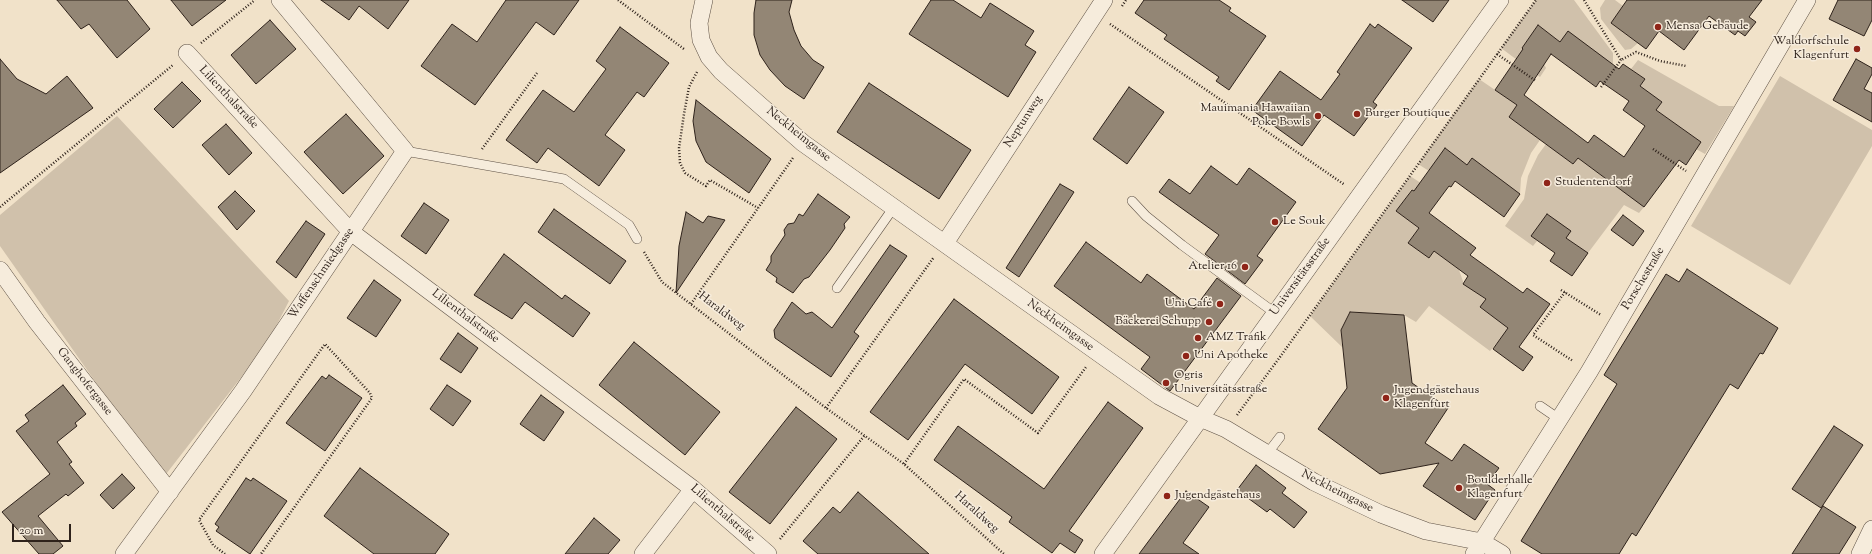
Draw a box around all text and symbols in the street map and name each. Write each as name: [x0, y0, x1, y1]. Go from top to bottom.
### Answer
place label: Mensa Gebäude: [1666, 20, 1749, 34]
marker: Mensa Gebäude: [1653, 22, 1663, 32]
place label: Waldorfschule Klagenfurt: [1773, 35, 1849, 63]
marker: Waldorfschule Klagenfurt: [1852, 44, 1862, 54]
street label: Lilienthalstraße: [195, 64, 261, 132]
street label: Neptunweg: [1002, 93, 1046, 151]
place label: Mauimania Hawaiian Poke Bowls: [1200, 102, 1310, 130]
street label: Neckheimgasse: [763, 105, 833, 165]
place label: Burger Boutique: [1365, 107, 1450, 121]
marker: Burger Boutique: [1352, 109, 1362, 119]
marker: Mauimania Hawaiian Poke Bowls: [1313, 111, 1323, 121]
place label: Studentendorf: [1555, 176, 1631, 190]
marker: Studentendorf: [1542, 178, 1552, 188]
place label: Le Souk: [1283, 215, 1326, 229]
marker: Le Souk: [1270, 217, 1280, 227]
street label: Waffenschmiedgasse: [286, 226, 358, 322]
street label: Universitätsstraße: [1268, 235, 1334, 319]
street label: Porschestraße: [1620, 245, 1668, 313]
place label: Atelier 16: [1188, 260, 1237, 274]
marker: Atelier 16: [1240, 262, 1250, 272]
street label: Lilienthalstraße: [428, 287, 502, 347]
street label: Haraldweg: [695, 290, 747, 334]
street label: Neckheimgasse: [1024, 297, 1096, 355]
place label: Uni Café: [1165, 297, 1212, 311]
marker: Uni Café: [1215, 299, 1225, 309]
place label: Bäckerei Schupp: [1115, 315, 1201, 329]
marker: Bäckerei Schupp: [1204, 317, 1214, 327]
place label: AMZ Trafik: [1206, 331, 1267, 345]
marker: AMZ Trafik: [1193, 333, 1203, 343]
street label: Ganghofergasse: [53, 345, 115, 419]
place label: Uni Apotheke: [1194, 349, 1268, 363]
marker: Uni Apotheke: [1181, 351, 1191, 361]
place label: Ogris Universitätsstraße: [1174, 369, 1267, 397]
marker: Ogris Universitätsstraße: [1161, 378, 1171, 388]
place label: Jugendgästehaus Klagenfurt: [1394, 384, 1479, 412]
marker: Jugendgästehaus Klagenfurt: [1381, 393, 1391, 403]
street label: Neckheimgasse: [1299, 468, 1375, 516]
place label: Boulderhalle Klagenfurt: [1467, 474, 1533, 502]
street label: Lilienthalstraße: [687, 482, 757, 546]
marker: Boulderhalle Klagenfurt: [1454, 483, 1464, 493]
street label: Haraldweg: [951, 489, 1001, 537]
place label: Jugendgästehaus: [1175, 489, 1260, 503]
marker: Jugendgästehaus: [1162, 491, 1172, 501]
scale bar: [14, 516, 73, 542]
text: 20 m: [19, 522, 43, 540]

